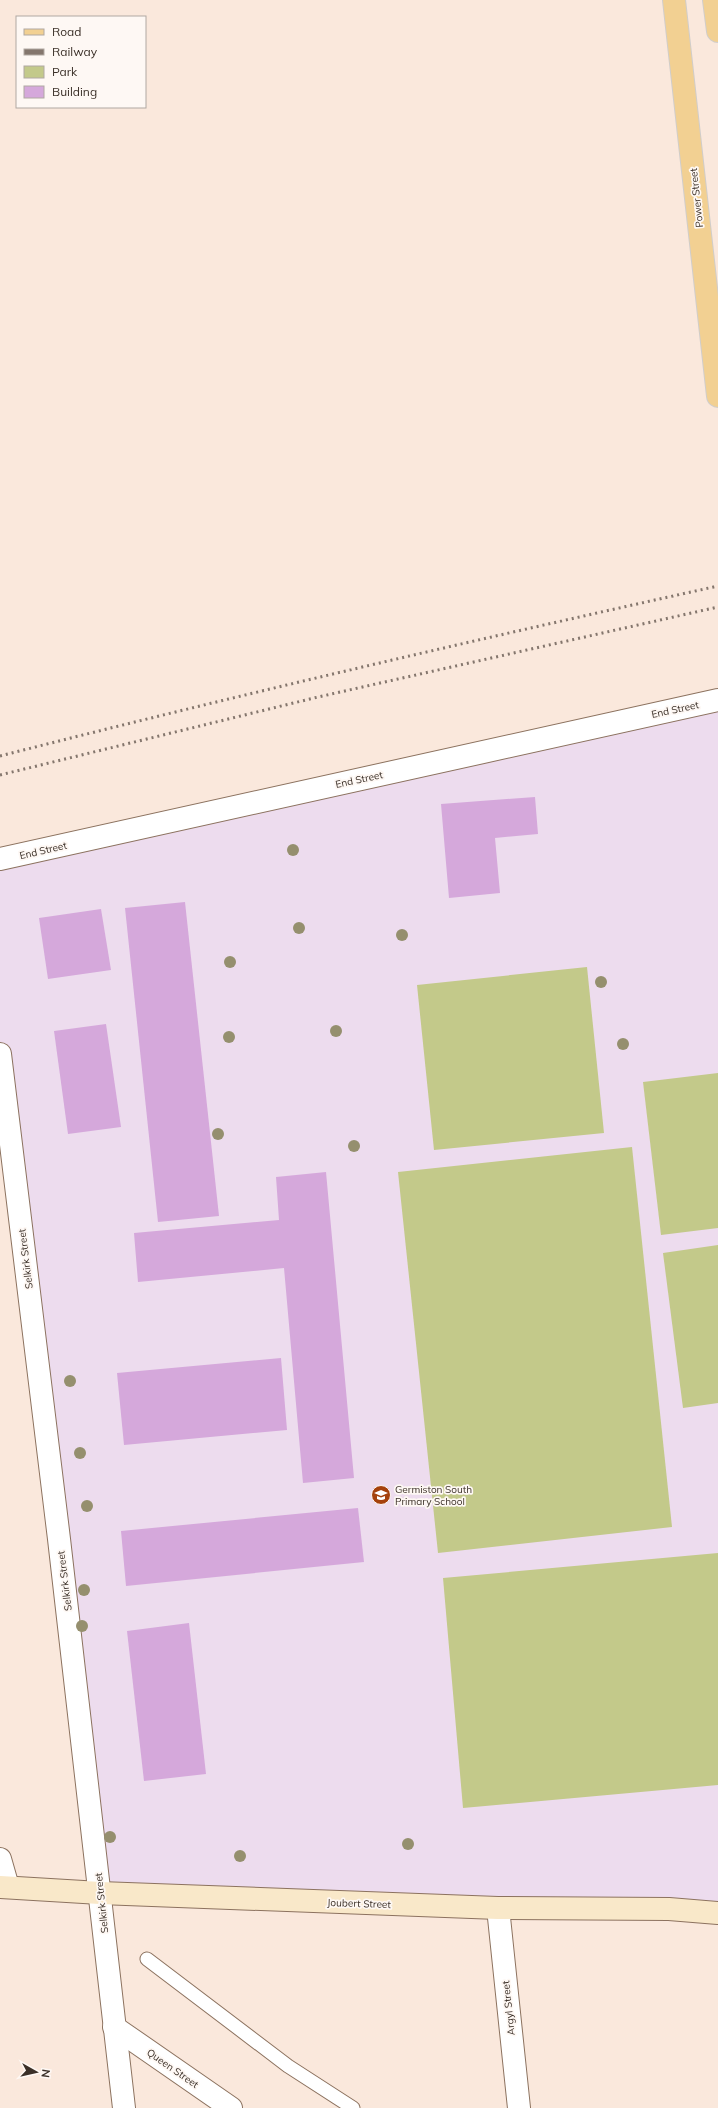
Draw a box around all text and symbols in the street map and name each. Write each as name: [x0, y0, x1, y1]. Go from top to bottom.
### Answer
legend: [16, 16, 146, 108]
text: Road: [52, 24, 81, 39]
text: Railway: [52, 44, 98, 59]
text: Park: [52, 64, 78, 79]
text: Building: [52, 84, 97, 99]
street label: Power Street: [687, 167, 706, 228]
street label: End Street: [650, 698, 700, 721]
street label: End Street: [334, 768, 384, 791]
street label: End Street: [18, 839, 68, 862]
street label: Selkirk Street: [15, 1228, 36, 1290]
place label: Germiston South Primary School: [395, 1483, 472, 1508]
school or university icon: Germiston South Primary School: [370, 1484, 392, 1506]
street label: Selkirk Street: [54, 1550, 75, 1612]
street label: Selkirk Street: [92, 1872, 111, 1934]
street label: Joubert Street: [327, 1896, 392, 1911]
street label: Argyl Street: [499, 1979, 518, 2036]
street label: Queen Street: [144, 2046, 202, 2091]
north arrow: [16, 2052, 56, 2092]
text: N: [38, 2068, 53, 2078]

